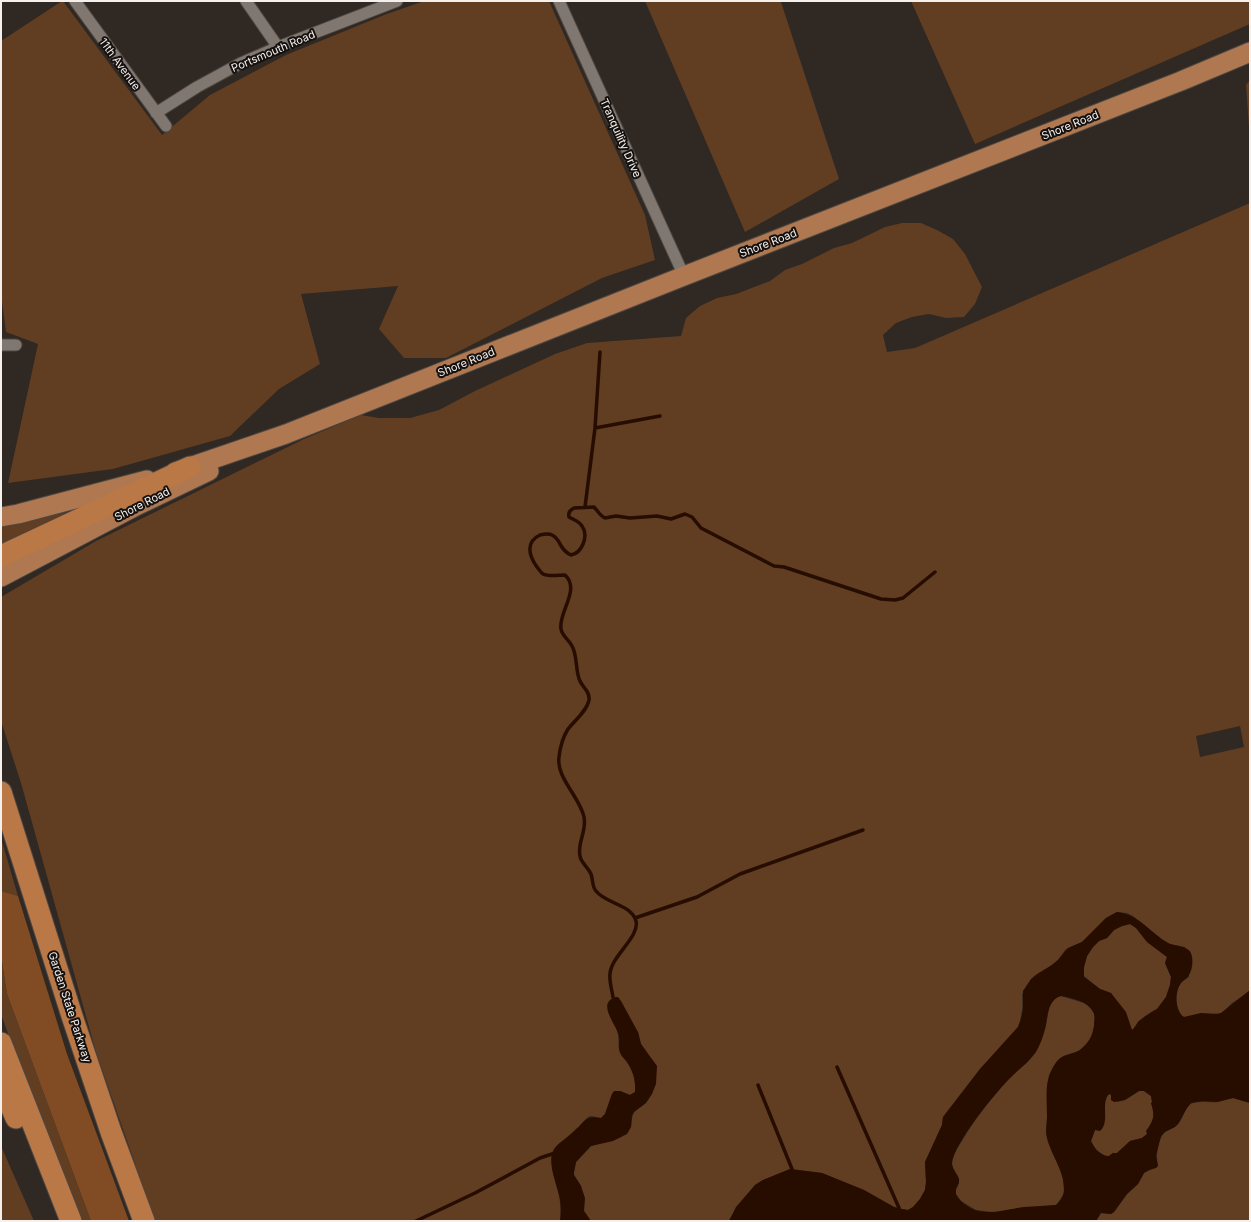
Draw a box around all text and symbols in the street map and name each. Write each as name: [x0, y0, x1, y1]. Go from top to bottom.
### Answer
street label: Portsmouth Road: [229, 27, 317, 75]
street label: 11th Avenue: [96, 35, 144, 93]
street label: Tranquility Drive: [597, 96, 645, 180]
street label: Shore Road: [1039, 107, 1101, 143]
street label: Shore Road: [737, 226, 799, 260]
street label: Shore Road: [435, 344, 497, 380]
street label: Shore Road: [112, 484, 172, 524]
street label: Garden State Parkway: [45, 950, 95, 1064]

